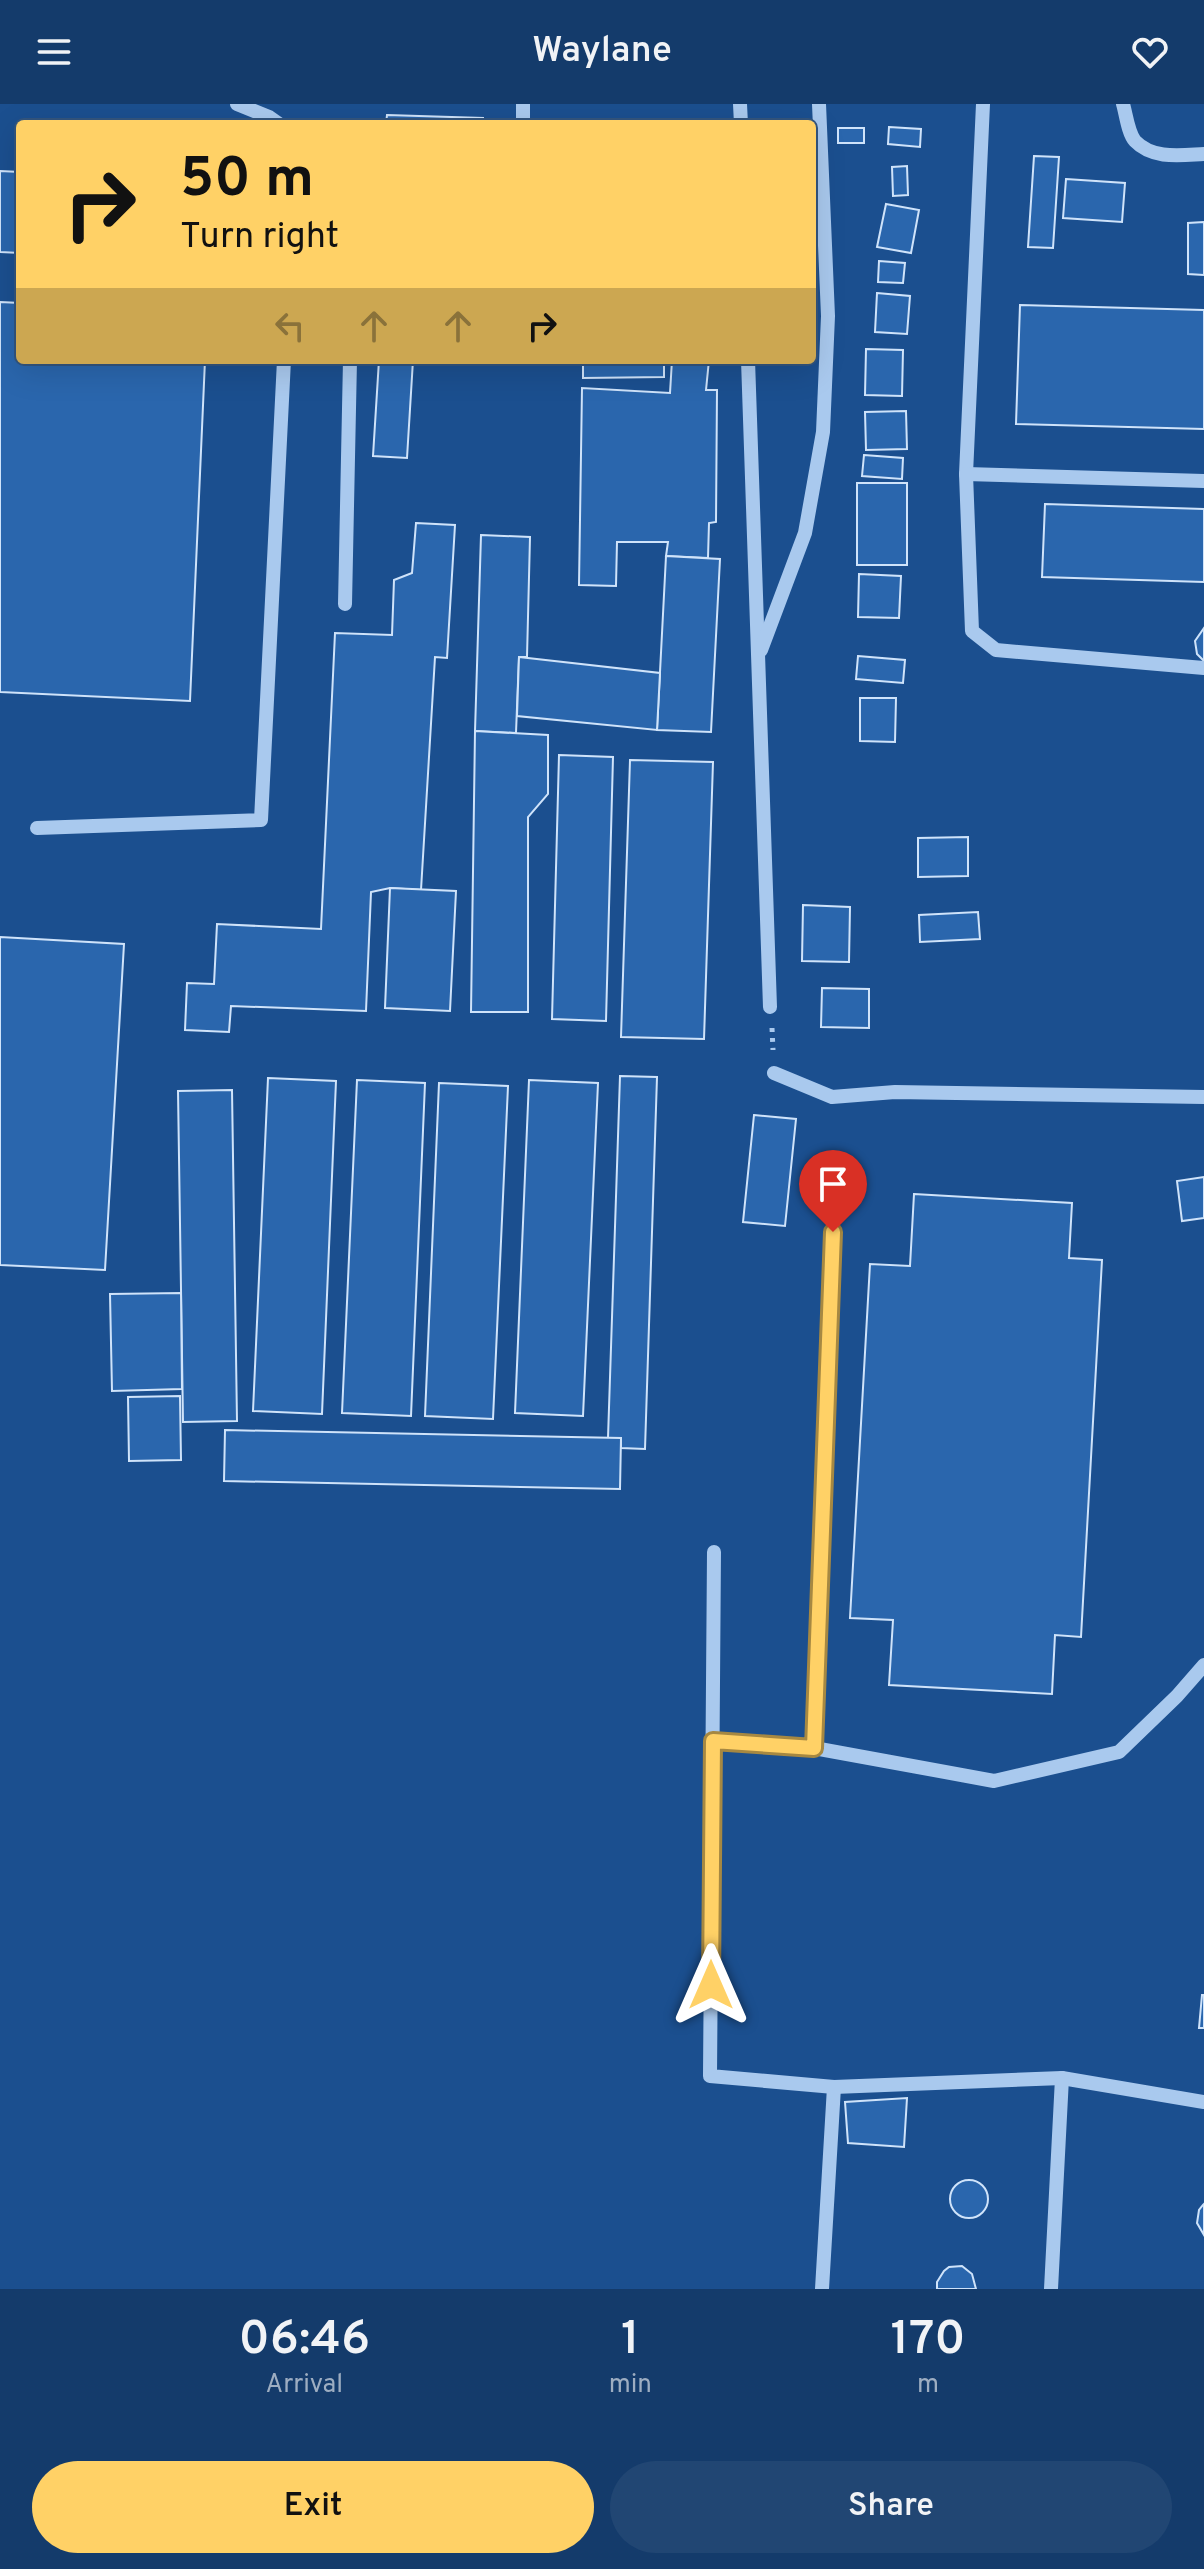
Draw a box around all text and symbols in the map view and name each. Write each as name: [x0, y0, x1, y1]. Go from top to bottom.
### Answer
text: Waylane: [532, 29, 672, 75]
icon: menu: [32, 30, 76, 74]
icon: heart: [1128, 30, 1172, 74]
text: 50 m: [180, 146, 314, 216]
icon: right: [48, 152, 152, 256]
text: Turn right: [180, 215, 339, 261]
icon: left: [268, 304, 312, 348]
icon: ahead: [352, 304, 396, 348]
icon: ahead: [436, 304, 480, 348]
icon: right: [520, 304, 564, 348]
pin: [799, 1150, 867, 1232]
icon: arrive: [811, 1162, 855, 1206]
position arrow: [669, 1943, 753, 2027]
text: 06:46: [239, 2311, 370, 2371]
text: 1: [621, 2311, 640, 2371]
text: 170: [890, 2311, 965, 2371]
text: Arrival: [266, 2369, 343, 2402]
text: min: [609, 2369, 652, 2402]
text: m: [917, 2369, 939, 2402]
button: Exit: [32, 2461, 594, 2553]
button: Share: [610, 2461, 1172, 2553]

